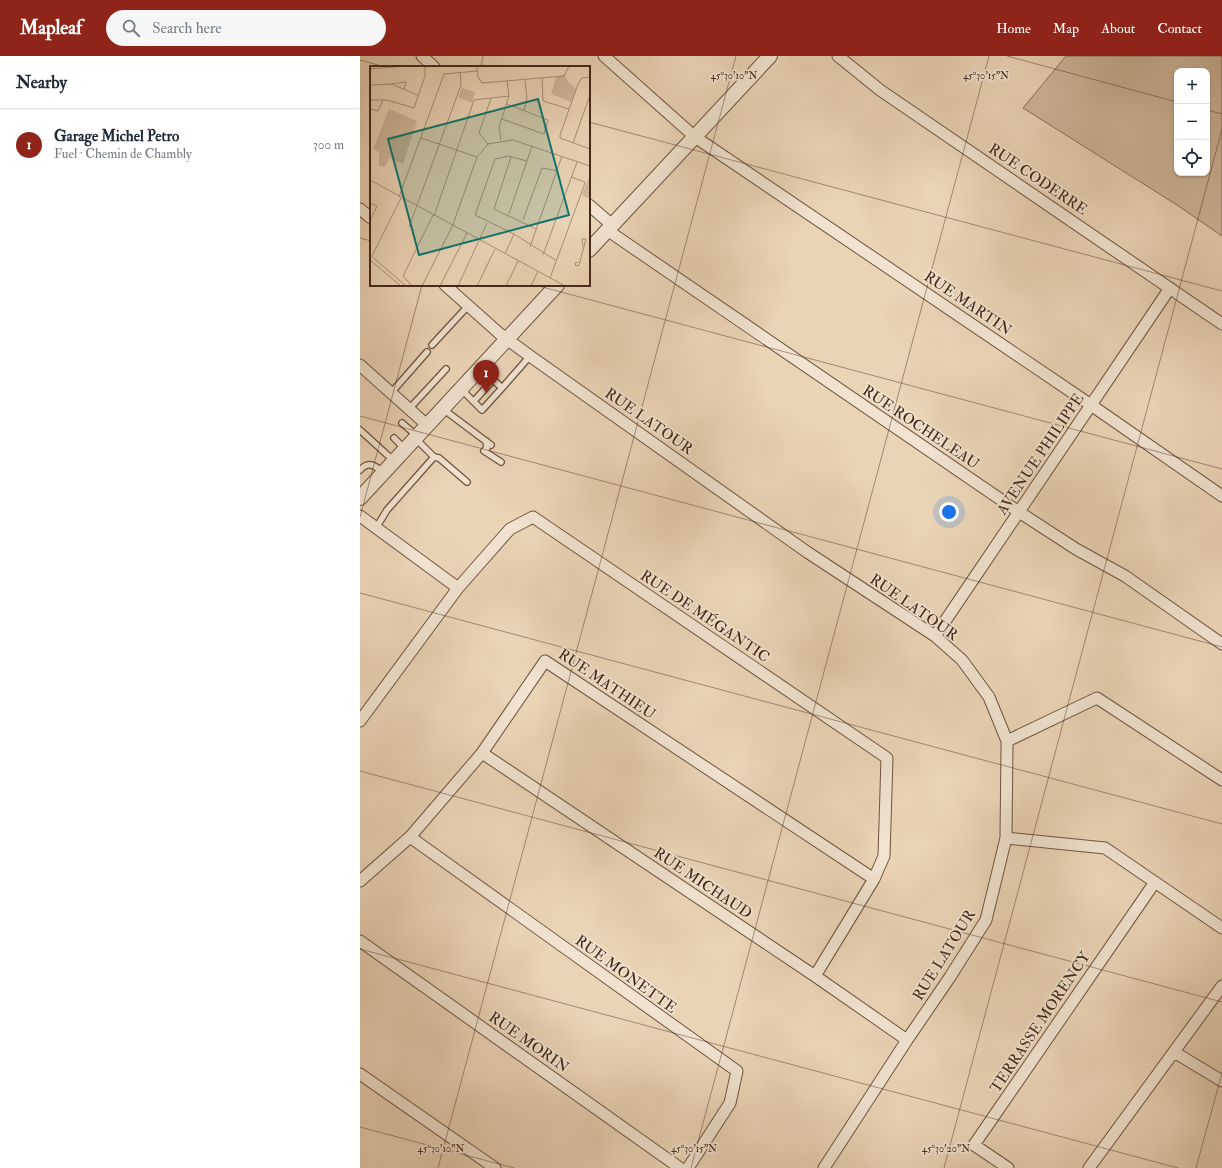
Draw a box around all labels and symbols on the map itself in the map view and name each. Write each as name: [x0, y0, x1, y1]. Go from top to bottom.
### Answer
inset map: [370, 66, 590, 286]
text: 45°30'10"N: [711, 70, 757, 82]
text: 45°30'15"N: [963, 70, 1009, 82]
street label: RUE CODERRE: [985, 139, 1091, 220]
street label: RUE MARTIN: [920, 267, 1016, 340]
pin: 1: [473, 360, 499, 393]
street label: RUE ROCHELEAU: [859, 381, 983, 474]
street label: RUE LATOUR: [601, 384, 698, 460]
street label: AVENUE PHILIPPE: [992, 390, 1088, 519]
your location: [939, 502, 959, 522]
street label: RUE DE MÉGANTIC: [636, 564, 774, 667]
street label: RUE LATOUR: [866, 570, 963, 646]
street label: RUE MATHIEU: [554, 645, 659, 724]
street label: RUE MICHAUD: [650, 844, 756, 923]
street label: RUE LATOUR: [909, 905, 981, 1004]
street label: RUE MONETTE: [571, 931, 680, 1018]
street label: TERRASSE MORENCY: [986, 948, 1095, 1096]
street label: RUE MORIN: [485, 1008, 573, 1077]
text: 45°30'10"N: [418, 1143, 464, 1155]
text: 45°30'15"N: [671, 1143, 717, 1155]
text: 45°30'20"N: [922, 1143, 970, 1155]

